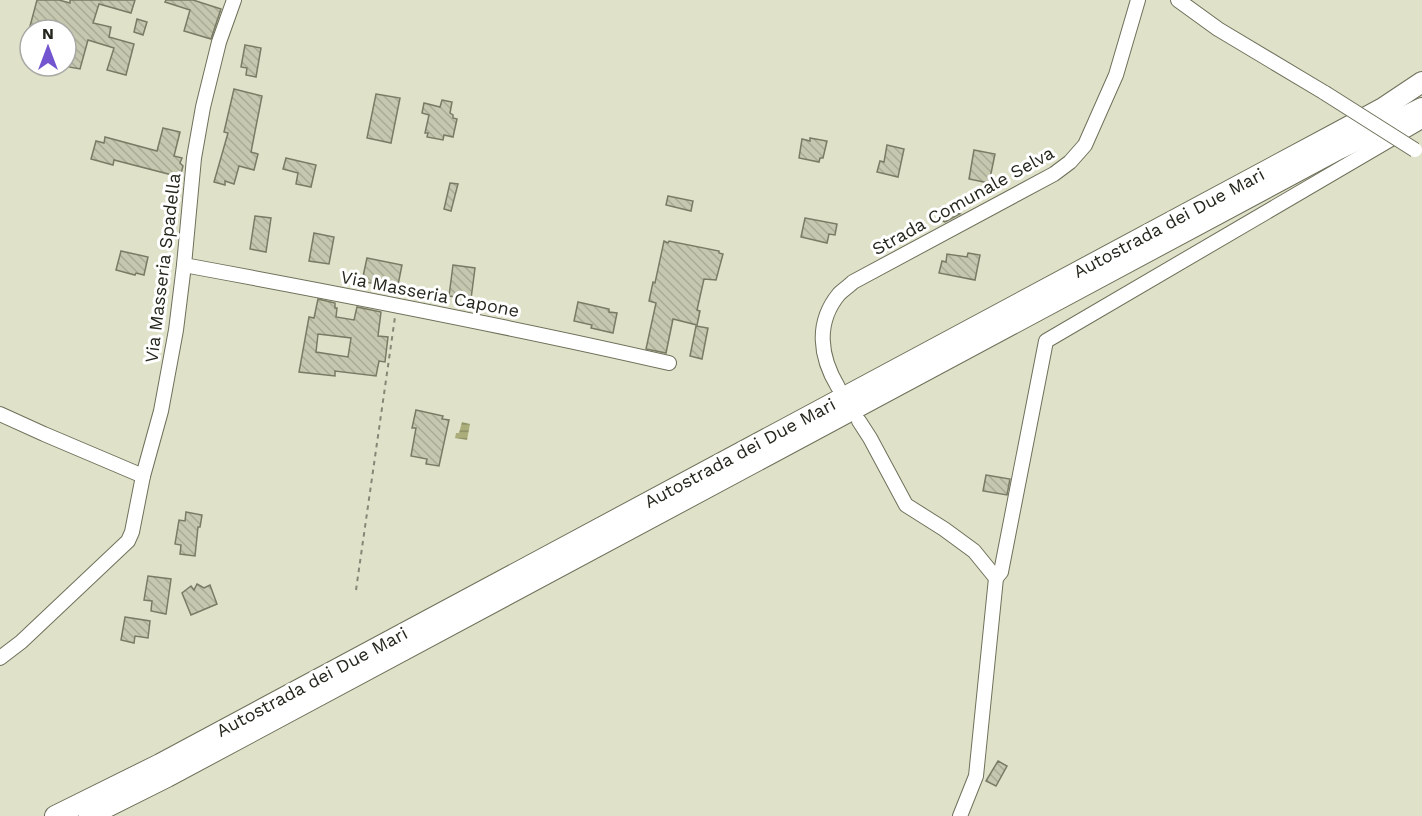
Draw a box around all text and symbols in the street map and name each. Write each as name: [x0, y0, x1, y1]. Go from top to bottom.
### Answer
north arrow: [18, 18, 78, 78]
text: N: [42, 24, 54, 43]
street label: Strada Comunale Selva: [868, 142, 1057, 259]
street label: Autostrada dei Due Mari: [1070, 163, 1268, 282]
street label: Via Masseria Spadella: [140, 172, 185, 364]
street label: Via Masseria Capone: [339, 266, 521, 321]
street label: Autostrada dei Due Mari: [641, 393, 839, 512]
street label: Autostrada dei Due Mari: [213, 622, 411, 741]

